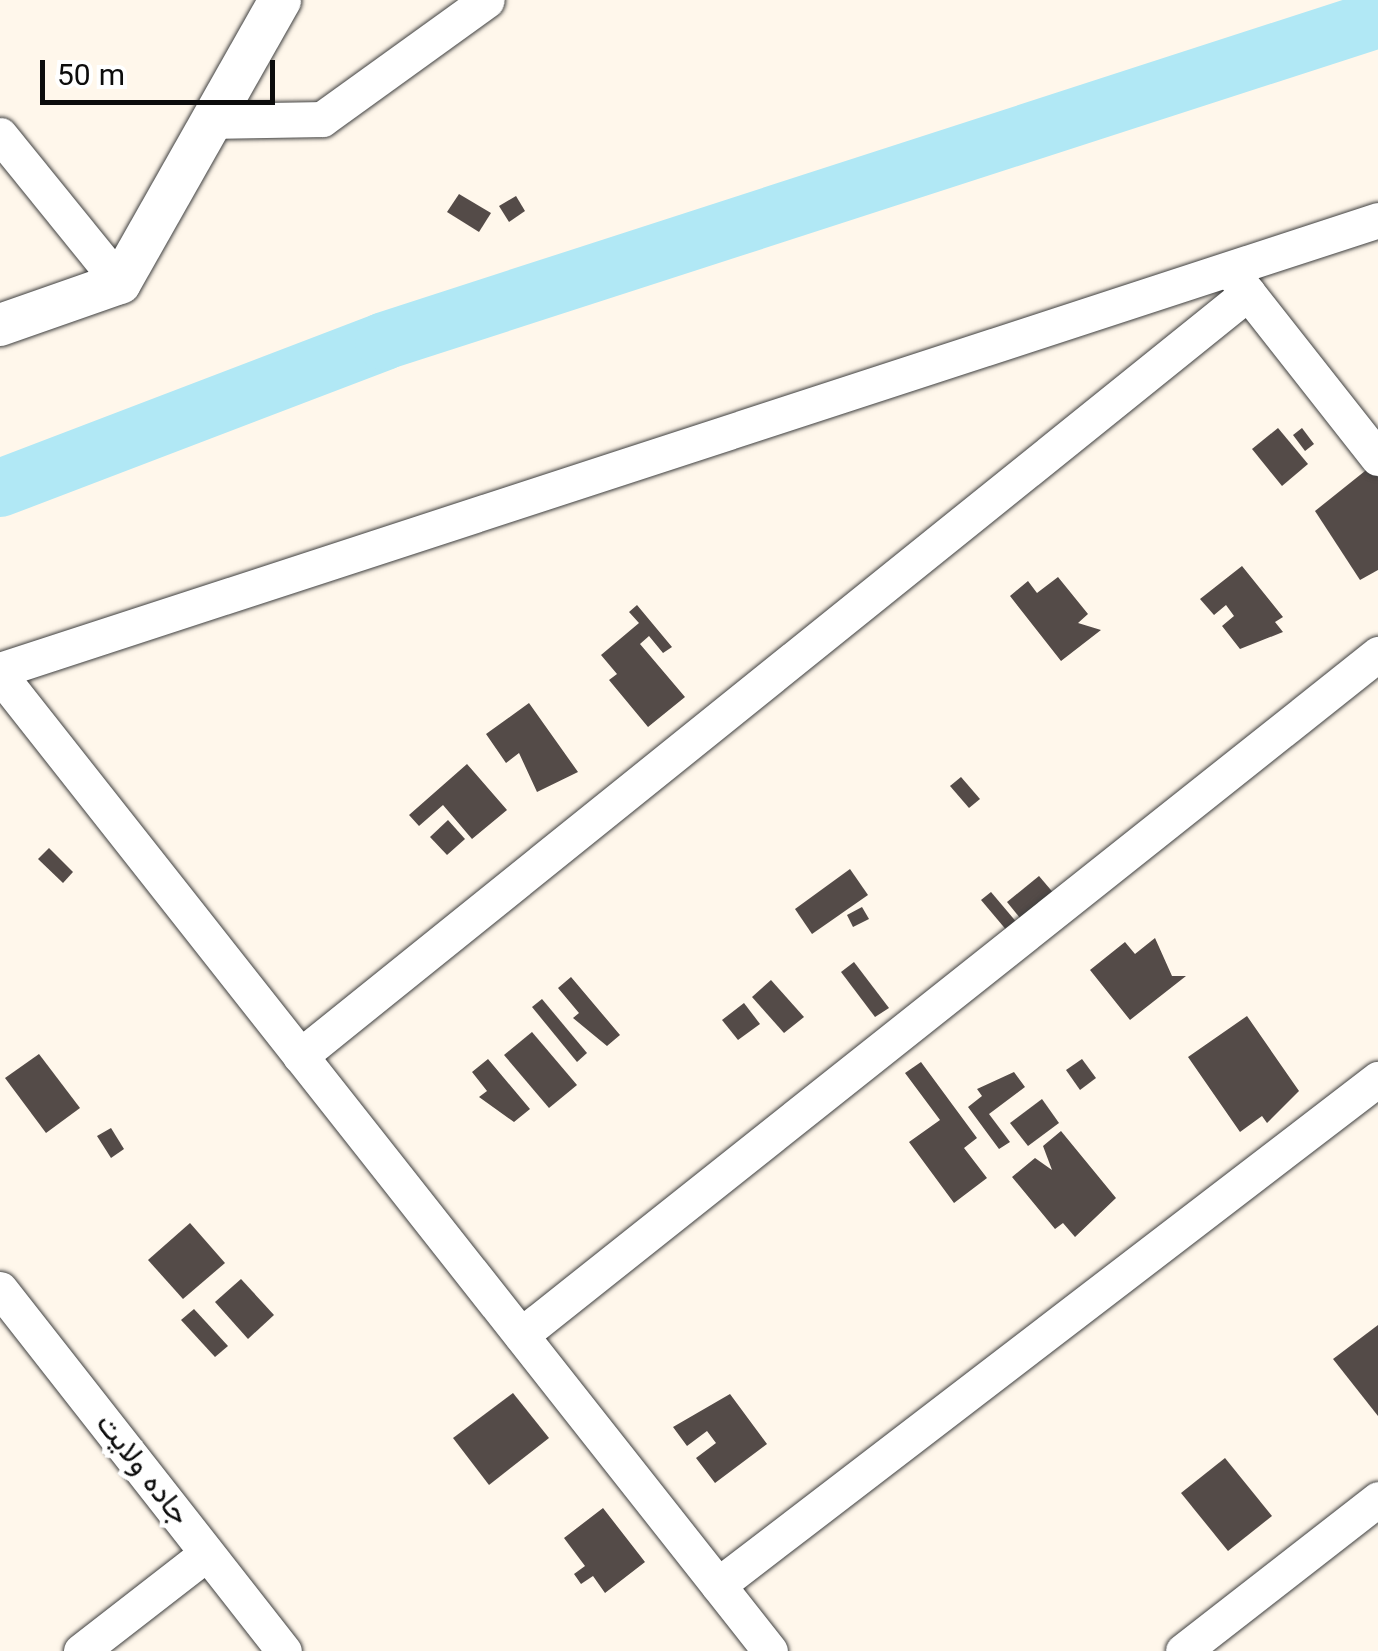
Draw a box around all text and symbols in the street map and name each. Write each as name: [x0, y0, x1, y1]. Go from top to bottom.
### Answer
scale bar: [45, 40, 280, 102]
text: 50 m: [57, 54, 125, 101]
street label: جاده ولایت: [86, 1408, 196, 1534]

